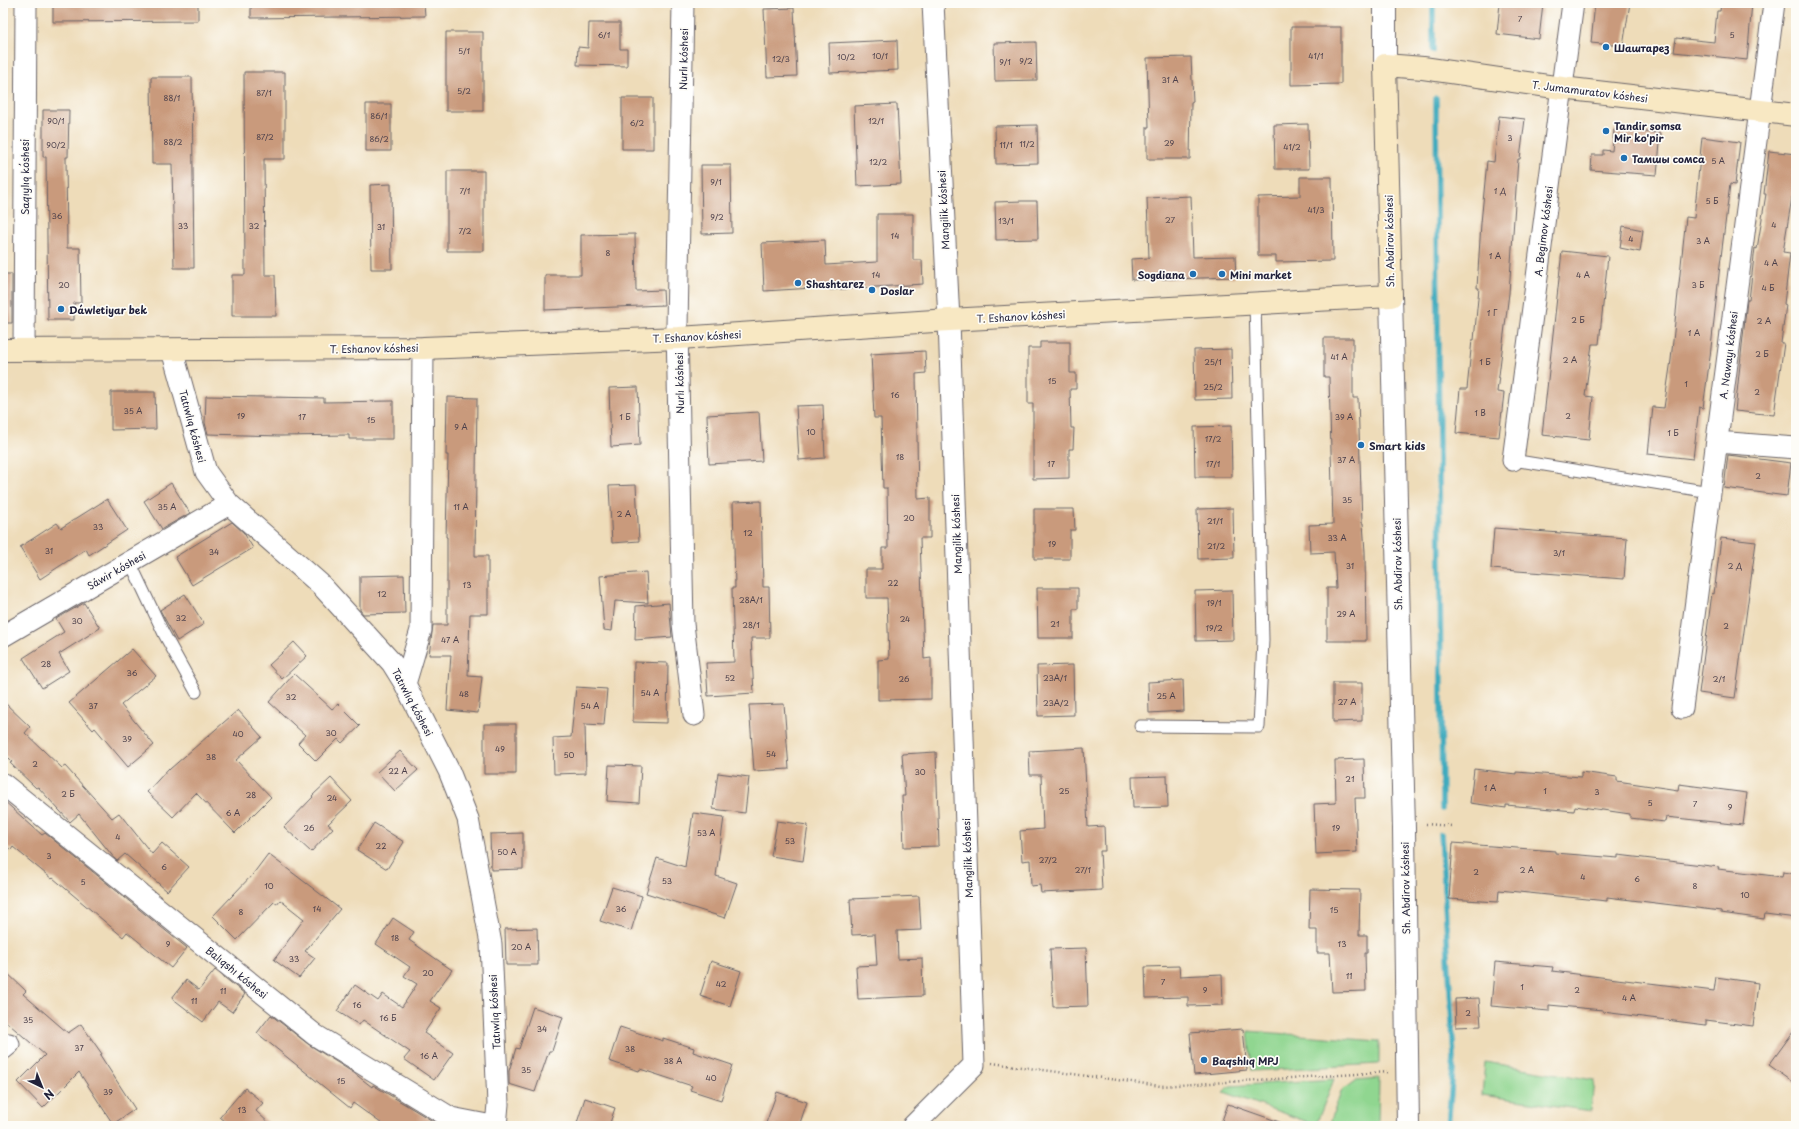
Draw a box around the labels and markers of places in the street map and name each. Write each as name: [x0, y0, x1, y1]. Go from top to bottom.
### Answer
place label: Шаштарез: [1614, 40, 1670, 55]
marker: Шаштарез: [1601, 42, 1611, 52]
place label: Tandir somsa Mir ko'pir: [1614, 118, 1682, 145]
marker: Tandir somsa Mir ko'pir: [1601, 126, 1611, 136]
place label: Тамшы сомса: [1632, 151, 1705, 166]
marker: Тамшы сомса: [1619, 153, 1629, 163]
place label: Sogdiana: [1138, 267, 1185, 282]
place label: Mini market: [1230, 267, 1292, 282]
marker: Sogdiana: [1188, 269, 1198, 279]
marker: Mini market: [1217, 269, 1227, 279]
place label: Shashtarez: [806, 276, 865, 291]
marker: Shashtarez: [793, 278, 803, 288]
place label: Doslar: [880, 283, 915, 298]
marker: Doslar: [867, 285, 877, 295]
place label: Dáwletiyar bek: [69, 302, 147, 318]
marker: Dáwletiyar bek: [56, 304, 66, 314]
place label: Smart kids: [1369, 438, 1426, 453]
marker: Smart kids: [1356, 440, 1366, 450]
place label: Baqshlıq MPJ: [1212, 1053, 1279, 1068]
marker: Baqshlıq MPJ: [1199, 1055, 1209, 1065]

